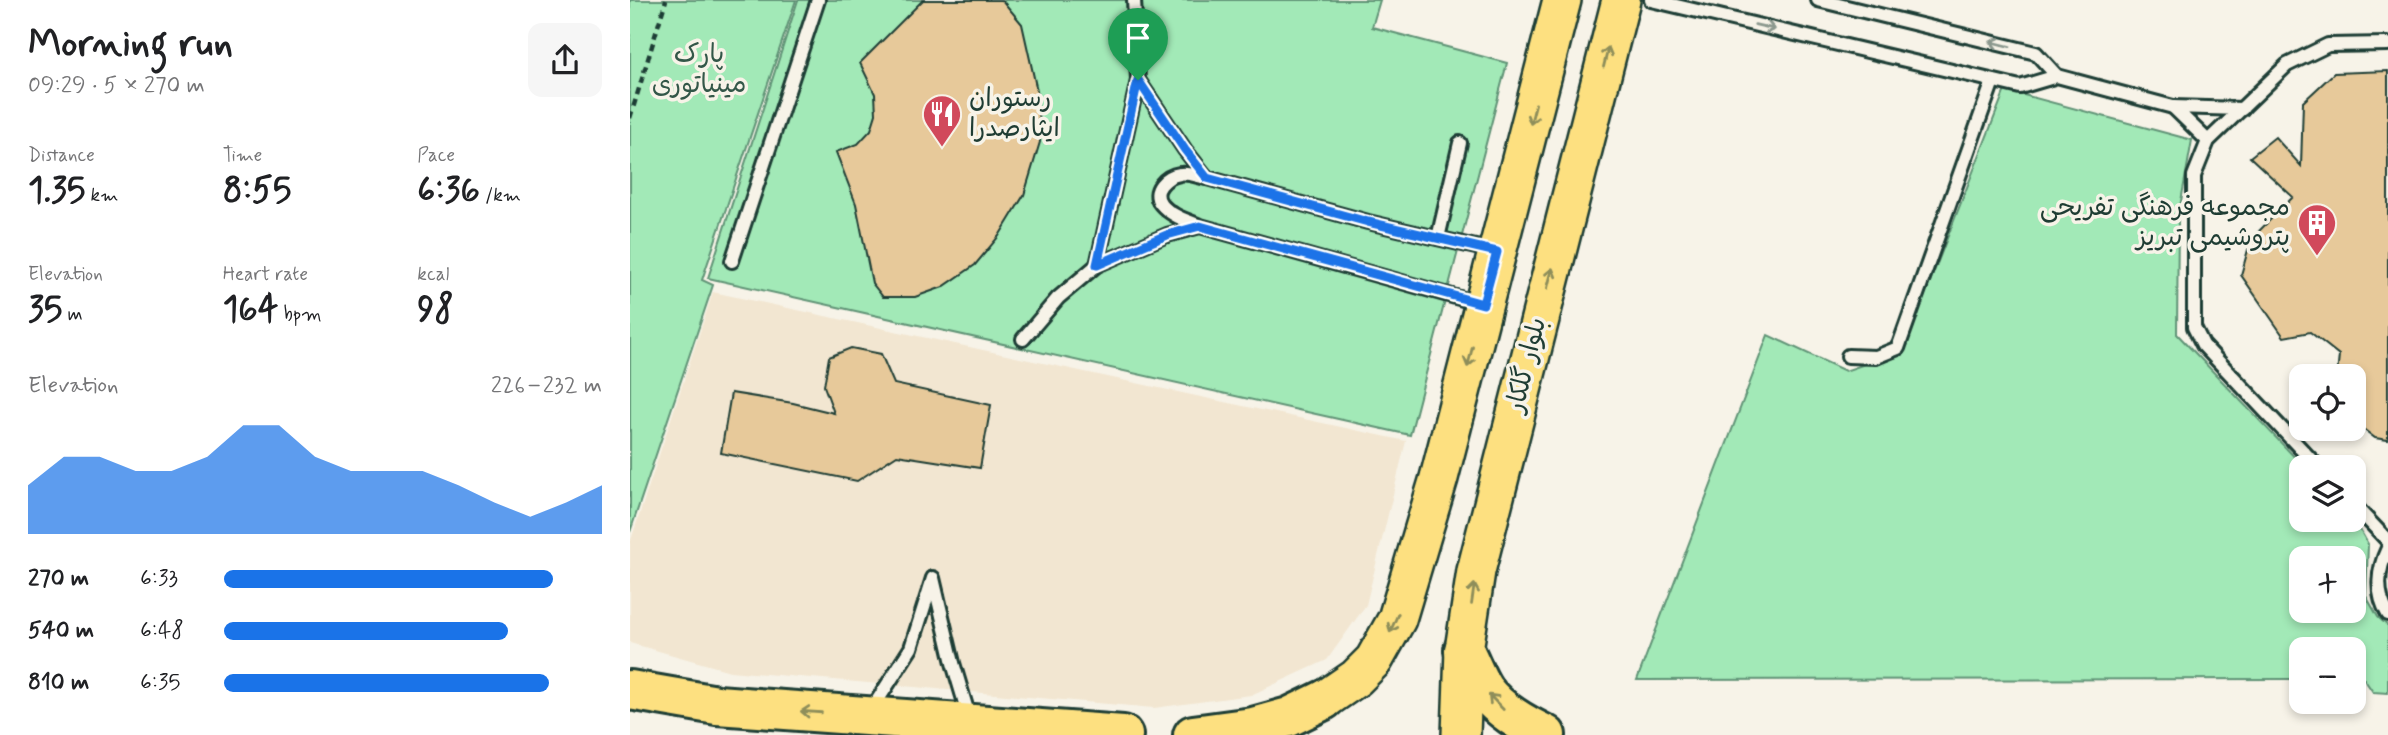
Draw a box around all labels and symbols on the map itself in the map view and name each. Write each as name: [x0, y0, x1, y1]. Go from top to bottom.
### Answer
pin: [1108, 8, 1168, 80]
one-way arrow: [1753, 21, 1776, 34]
one-way arrow: [1989, 37, 2012, 50]
park label: پارک مینیاتوری: [652, 38, 746, 102]
one-way arrow: [1600, 47, 1613, 69]
place label: رستوران ایثارصدرا: [969, 82, 1060, 146]
restaurant icon: رستوران ایثارصدرا: [921, 93, 963, 148]
one-way arrow: [1526, 102, 1539, 124]
place label: مجموعه فرهنگی تفریحی پتروشیمی تبریز: [2040, 191, 2290, 255]
building icon: مجموعه فرهنگی تفریحی پتروشیمی تبریز: [2296, 202, 2338, 257]
one-way arrow: [1544, 267, 1557, 289]
street label: بلوار گلکار: [1498, 314, 1555, 418]
one-way arrow: [1463, 346, 1476, 368]
one-way arrow: [1466, 583, 1479, 606]
one-way arrow: [1387, 612, 1400, 633]
one-way arrow: [1487, 693, 1504, 710]
one-way arrow: [800, 705, 822, 718]

